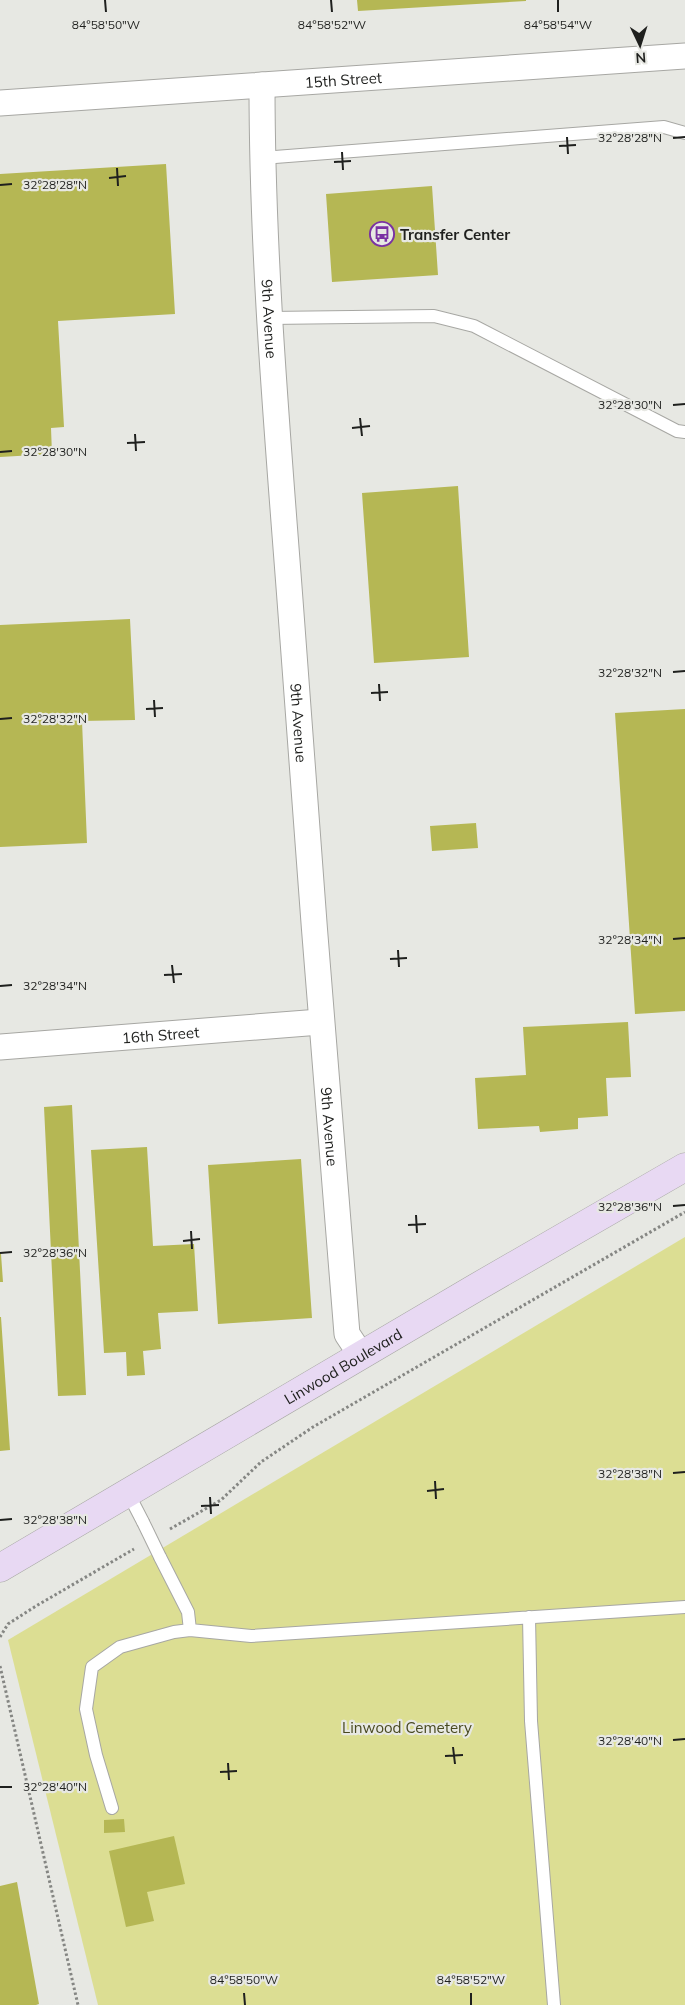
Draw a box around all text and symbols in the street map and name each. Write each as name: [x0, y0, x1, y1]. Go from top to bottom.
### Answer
text: 84°58'50"W: [72, 17, 140, 32]
text: 84°58'52"W: [298, 17, 366, 32]
text: 84°58'54"W: [524, 17, 592, 32]
north arrow: [615, 20, 665, 70]
text: N: [635, 49, 647, 67]
street label: 15th Street: [304, 67, 383, 92]
text: 32°28'28"N: [598, 130, 662, 145]
text: 32°28'28"N: [23, 177, 87, 192]
bus stop icon: Transfer Center: [369, 221, 395, 247]
place label: Transfer Center: [400, 225, 510, 244]
street label: 9th Avenue: [258, 279, 282, 359]
text: 32°28'30"N: [598, 397, 662, 412]
text: 32°28'30"N: [23, 444, 87, 459]
text: 32°28'32"N: [598, 665, 662, 680]
street label: 9th Avenue: [287, 683, 311, 763]
text: 32°28'32"N: [23, 711, 87, 726]
text: 32°28'34"N: [598, 932, 662, 947]
text: 32°28'34"N: [23, 978, 87, 993]
street label: 16th Street: [121, 1022, 200, 1047]
street label: 9th Avenue: [317, 1086, 343, 1167]
text: 32°28'36"N: [598, 1199, 662, 1214]
text: 32°28'36"N: [23, 1245, 87, 1260]
street label: Linwood Boulevard: [280, 1324, 405, 1408]
text: 32°28'38"N: [598, 1466, 662, 1481]
text: 32°28'38"N: [23, 1512, 87, 1527]
park label: Linwood Cemetery: [342, 1718, 472, 1737]
text: 32°28'40"N: [598, 1733, 662, 1748]
text: 32°28'40"N: [23, 1779, 87, 1794]
text: 84°58'50"W: [210, 1972, 278, 1987]
text: 84°58'52"W: [437, 1972, 505, 1987]

